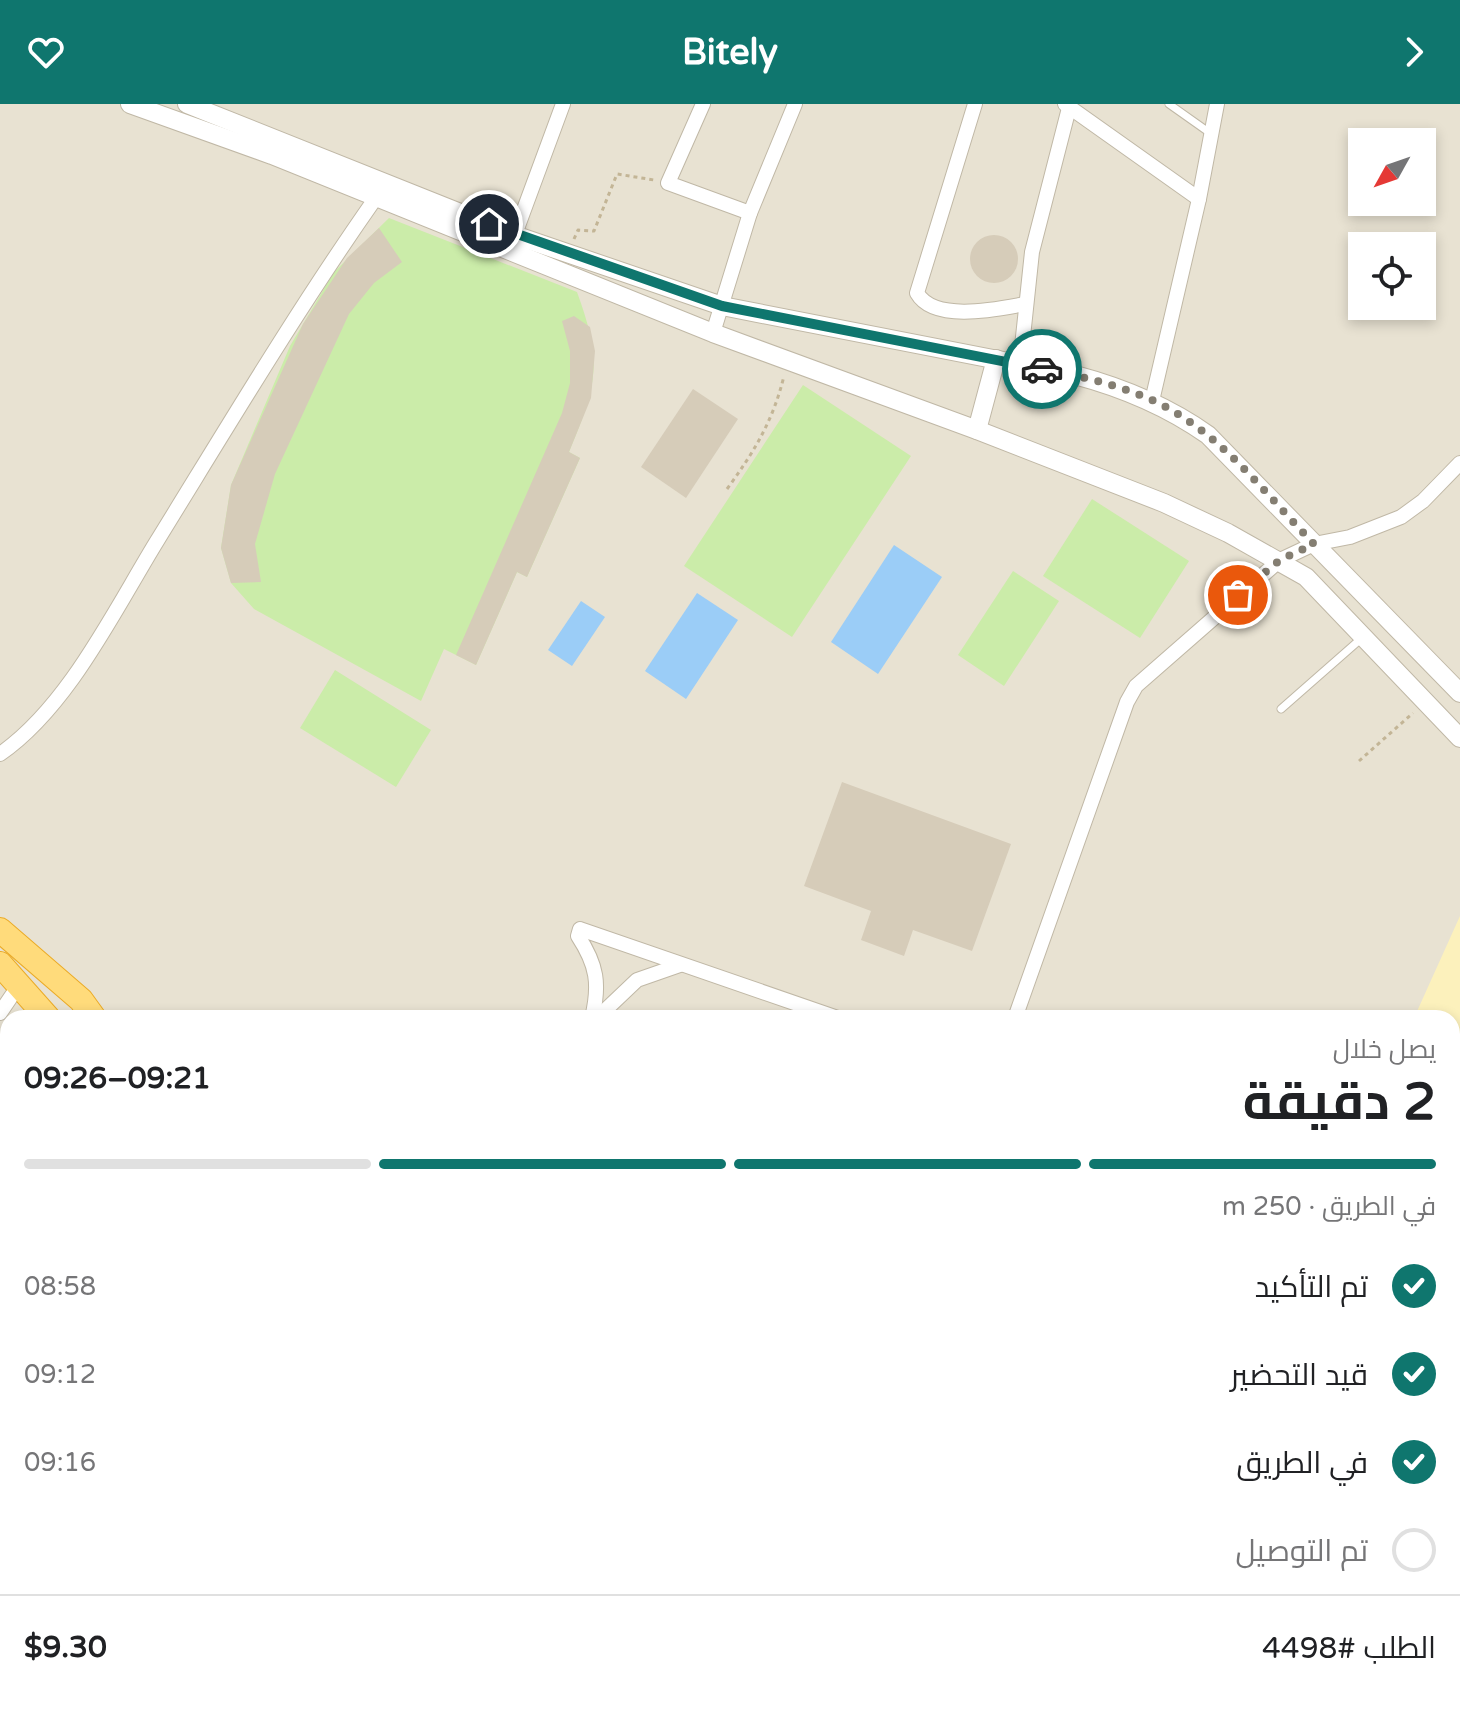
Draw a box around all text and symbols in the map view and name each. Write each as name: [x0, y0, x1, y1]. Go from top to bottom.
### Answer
icon: heart: [24, 30, 68, 74]
icon: forward: [1392, 30, 1436, 74]
text: Bitely: [682, 31, 778, 74]
north arrow: [1348, 128, 1436, 216]
map controls: [1348, 128, 1436, 320]
pin: [455, 190, 523, 258]
icon: home: [467, 202, 511, 246]
button: locate: [1348, 232, 1436, 320]
courier: [1002, 329, 1082, 409]
icon: car: [1020, 347, 1064, 391]
pin: [1204, 561, 1272, 629]
icon: bag: [1216, 573, 1260, 617]
text: يصل خلال: [1333, 1034, 1436, 1065]
text: 09:21–09:26: [24, 1060, 211, 1097]
text: 2 دقيقة: [1243, 1071, 1436, 1134]
text: في الطريق · 250 m: [1222, 1191, 1436, 1222]
icon: check: [1392, 1264, 1436, 1308]
text: تم التأكيد: [1255, 1269, 1368, 1306]
text: 08:58: [24, 1271, 96, 1302]
icon: check: [1392, 1352, 1436, 1396]
text: قيد التحضير: [1230, 1357, 1368, 1394]
text: 09:12: [24, 1359, 96, 1390]
icon: check: [1392, 1440, 1436, 1484]
text: في الطريق: [1236, 1445, 1368, 1482]
text: 09:16: [24, 1447, 96, 1478]
text: تم التوصيل: [1236, 1533, 1368, 1570]
text: $9.30: [24, 1629, 107, 1666]
text: الطلب #4498: [1262, 1630, 1436, 1667]

